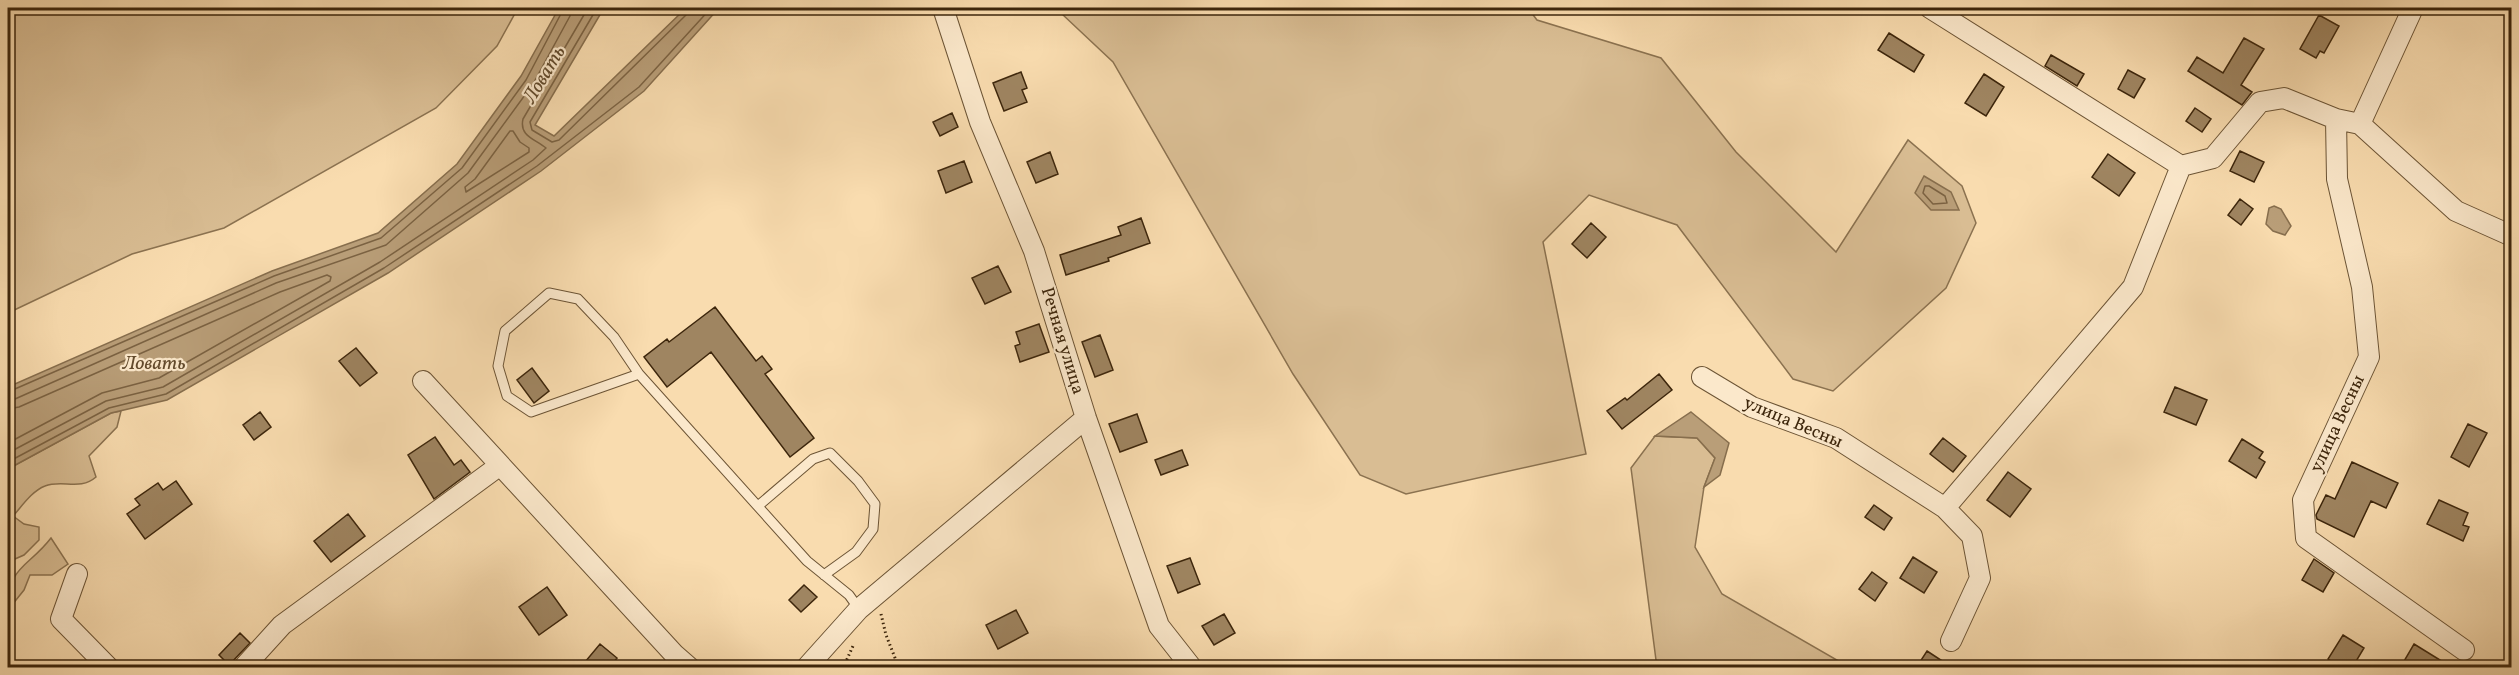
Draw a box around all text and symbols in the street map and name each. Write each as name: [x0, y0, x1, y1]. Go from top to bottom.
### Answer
water label: Ловать: [516, 41, 573, 110]
street label: Речная улица: [1034, 284, 1090, 398]
water label: Ловать: [122, 350, 185, 378]
street label: улица Весны: [2304, 371, 2372, 477]
street label: улица Весны: [1740, 391, 1847, 455]

